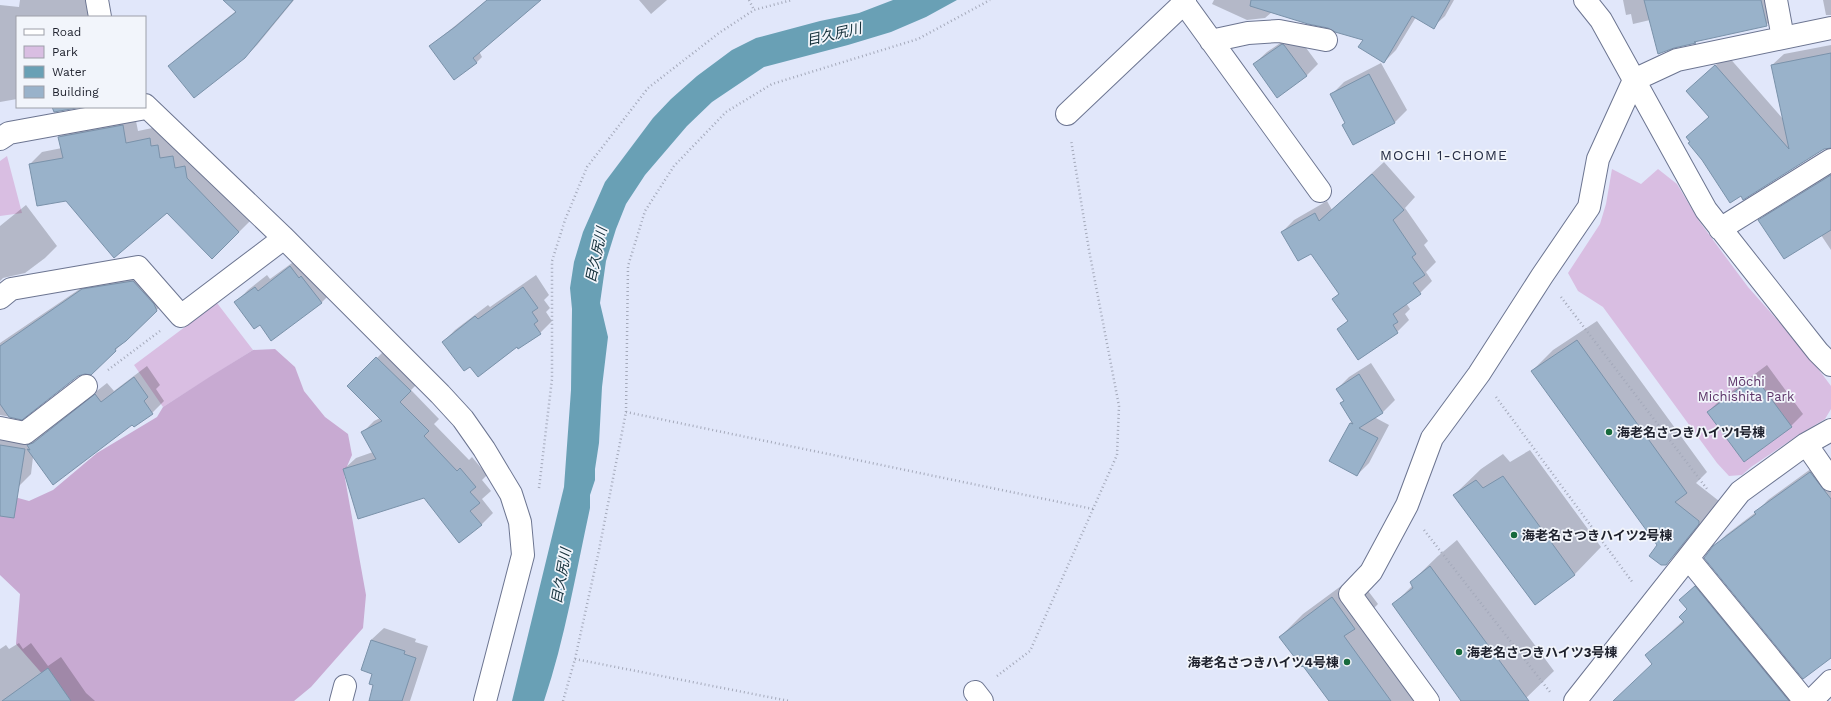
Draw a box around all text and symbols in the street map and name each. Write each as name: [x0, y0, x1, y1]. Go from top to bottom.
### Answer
legend: [16, 16, 146, 108]
water label: 目久尻川: [805, 19, 865, 48]
text: Road: [52, 25, 81, 39]
text: Park: [52, 45, 78, 59]
text: Water: [52, 65, 87, 79]
text: Building: [52, 85, 99, 99]
district label: MOCHI 1-CHOME: [1380, 147, 1508, 163]
water label: 目久尻川: [582, 224, 610, 284]
park label: Mōchi Michishita Park: [1698, 374, 1795, 404]
place label: 海老名さつきハイツ1号棟: [1617, 425, 1765, 440]
marker: 海老名さつきハイツ1号棟: [1604, 427, 1614, 437]
place label: 海老名さつきハイツ2号棟: [1522, 528, 1673, 543]
marker: 海老名さつきハイツ2号棟: [1509, 530, 1519, 540]
water label: 目久尻川: [548, 545, 574, 605]
place label: 海老名さつきハイツ3号棟: [1467, 645, 1617, 660]
marker: 海老名さつきハイツ3号棟: [1454, 647, 1464, 657]
place label: 海老名さつきハイツ4号棟: [1188, 655, 1339, 670]
marker: 海老名さつきハイツ4号棟: [1342, 657, 1352, 667]

